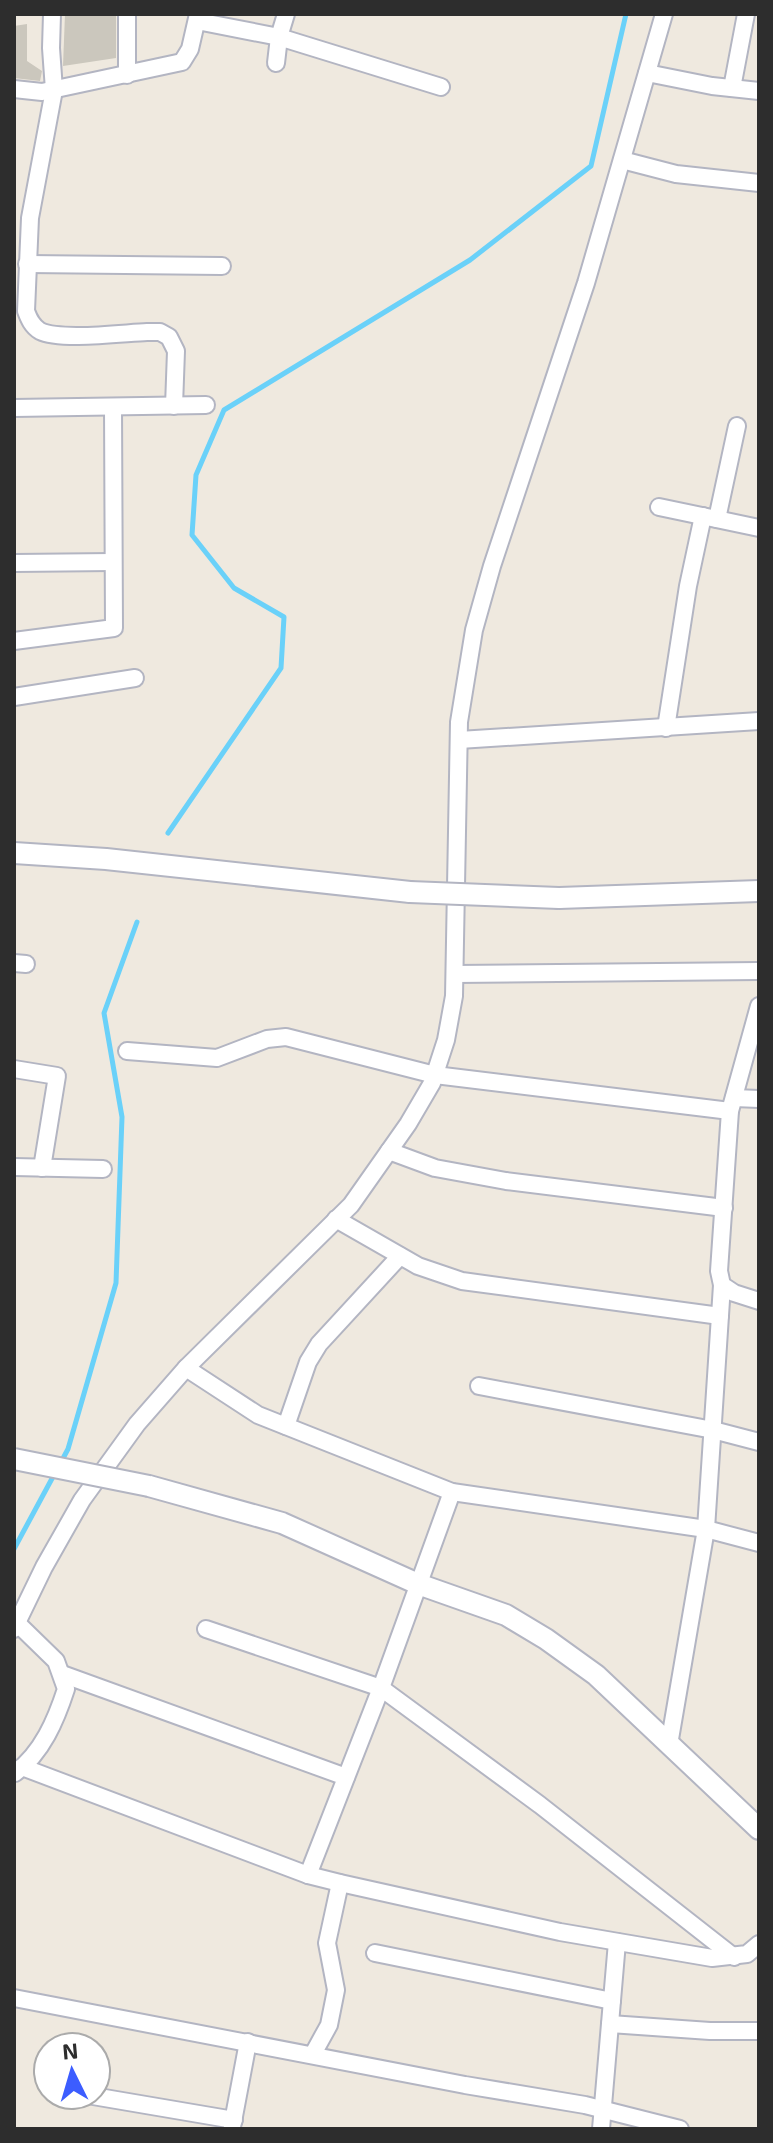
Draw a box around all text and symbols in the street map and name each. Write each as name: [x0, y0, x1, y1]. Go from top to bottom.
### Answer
north arrow: [32, 2031, 112, 2111]
text: N: [61, 2036, 79, 2064]

